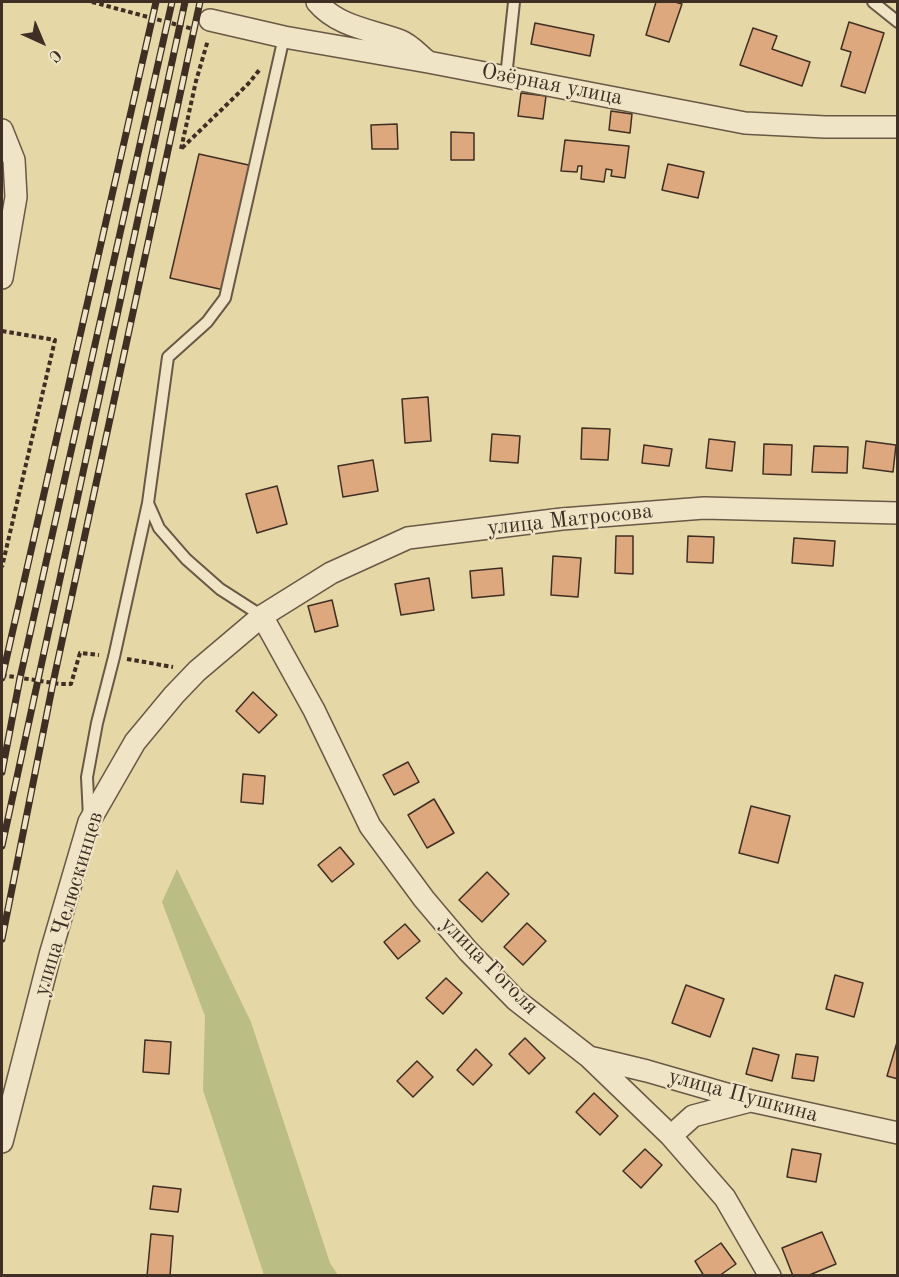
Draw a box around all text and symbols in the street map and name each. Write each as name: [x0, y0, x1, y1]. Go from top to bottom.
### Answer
north arrow: [12, 12, 72, 72]
text: С: [45, 46, 64, 64]
street label: Озёрная улица: [479, 58, 625, 112]
street label: улица Матросова: [486, 498, 654, 542]
street label: улица Челюскинцев: [28, 809, 110, 999]
street label: улица Гоголя: [434, 911, 544, 1021]
street label: улица Пушкина: [665, 1063, 821, 1129]

